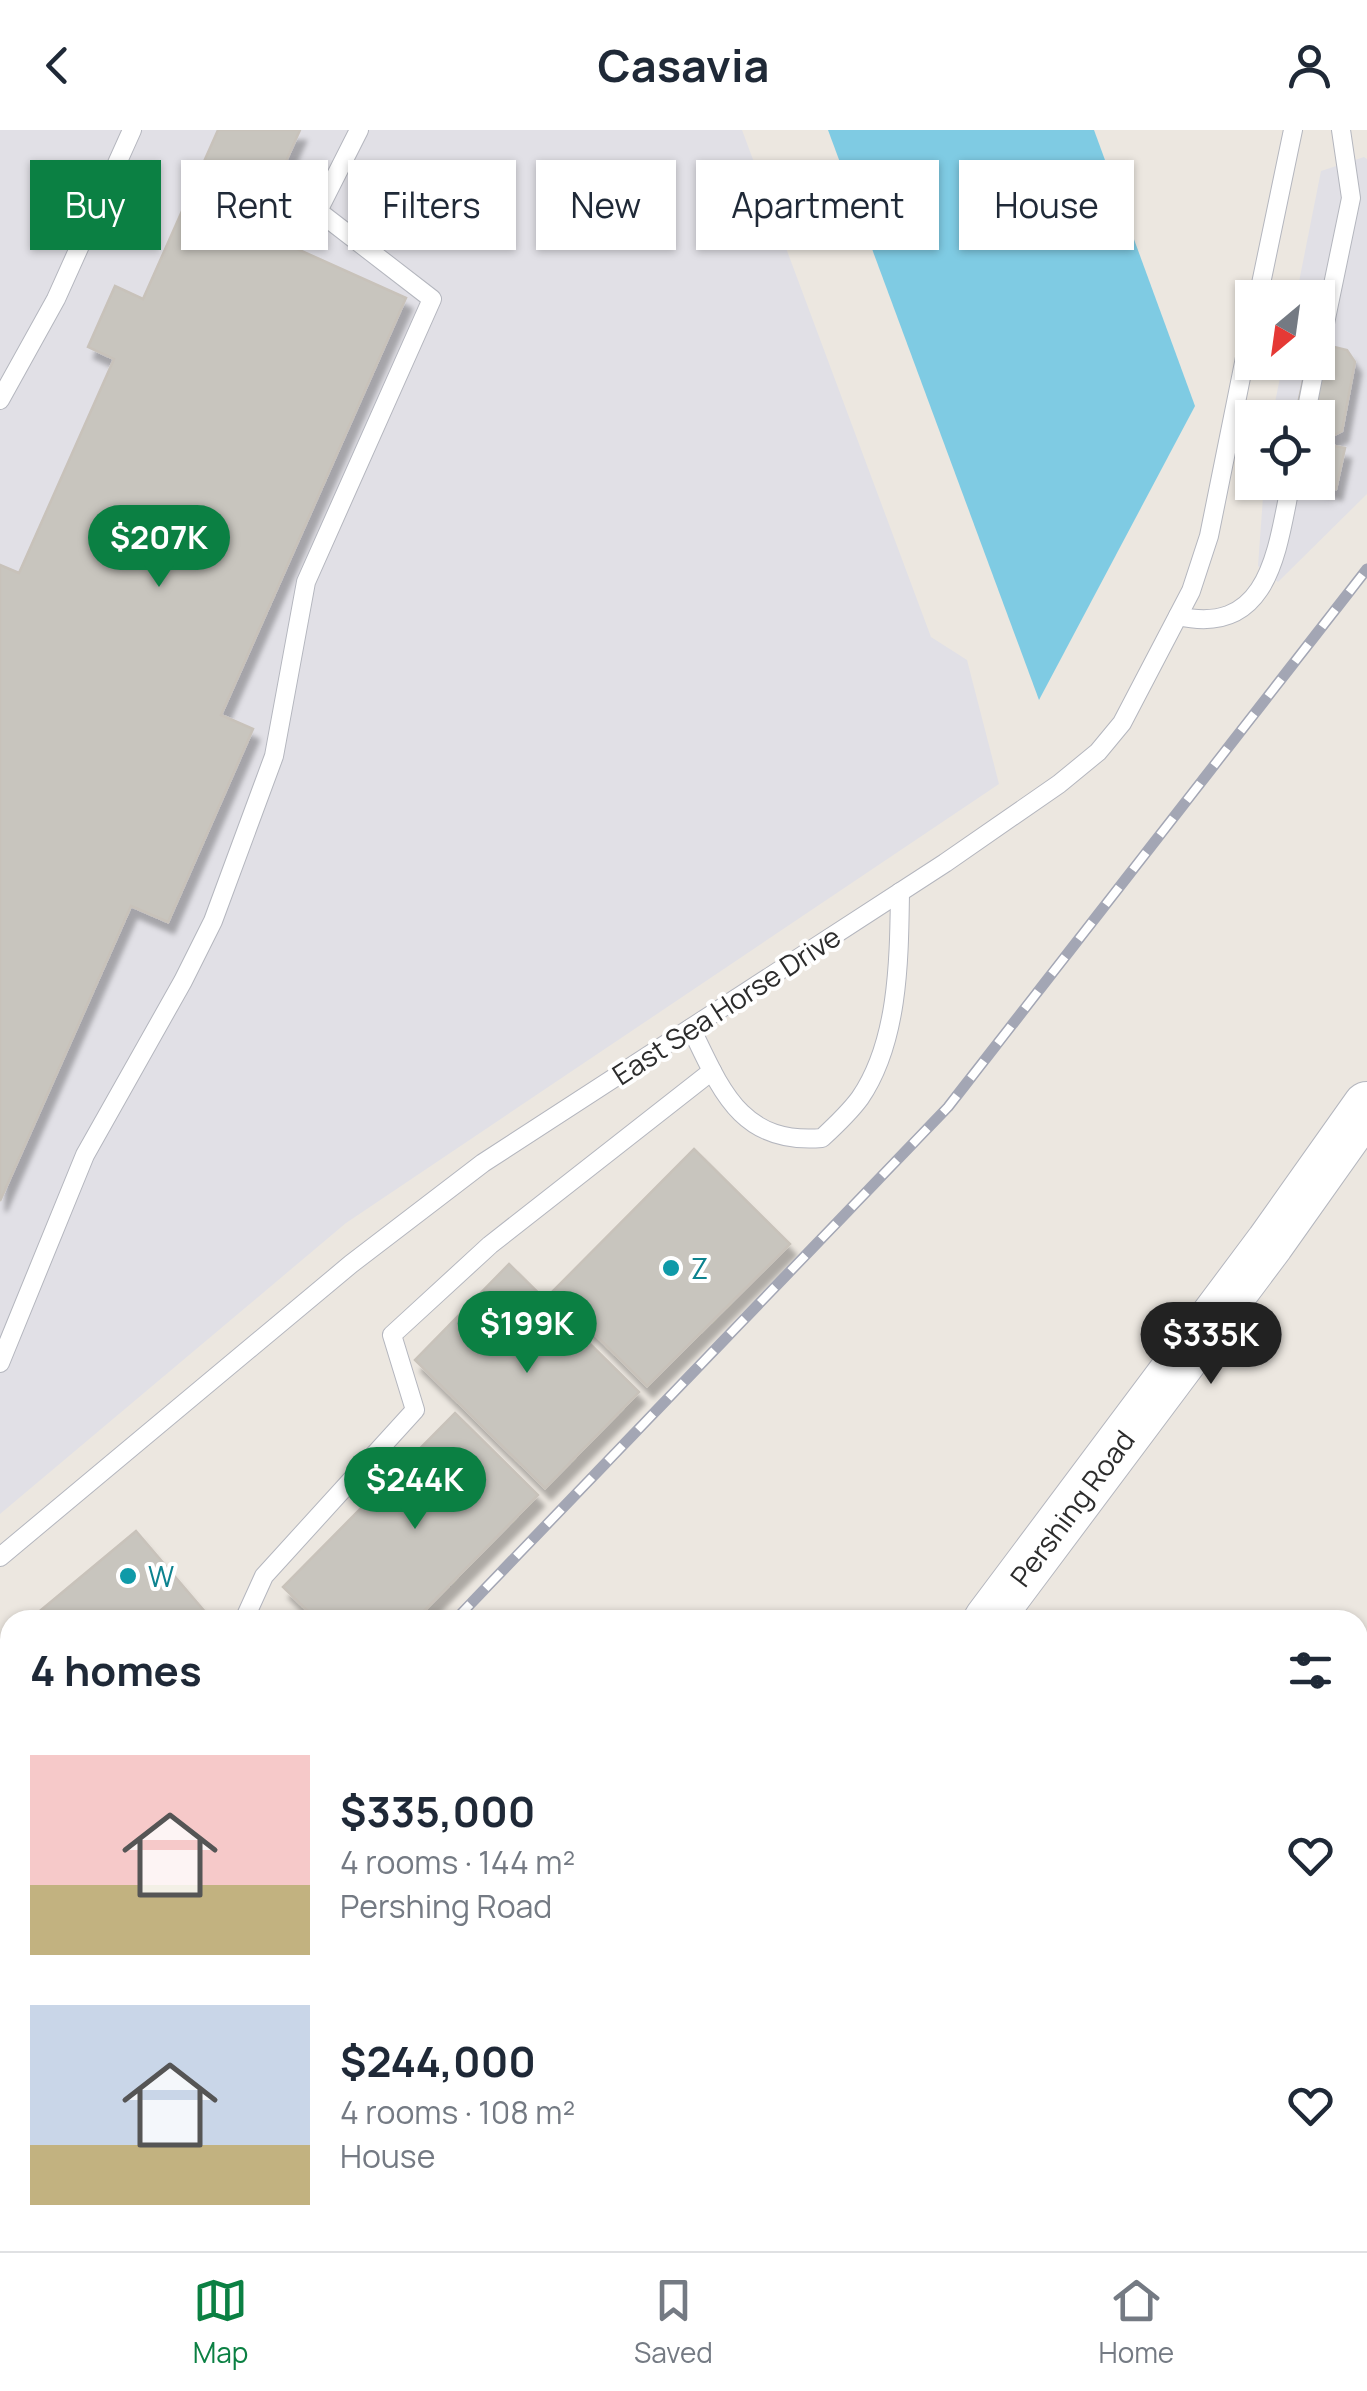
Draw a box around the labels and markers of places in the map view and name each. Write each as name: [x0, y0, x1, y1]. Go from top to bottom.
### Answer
pin: $207K: [89, 505, 229, 590]
place label: Z: [691, 1249, 708, 1287]
marker: Z: [660, 1257, 682, 1279]
pin: $199K: [457, 1291, 597, 1376]
pin: $335K: [1141, 1302, 1281, 1387]
pin: $244K: [345, 1447, 485, 1532]
place label: W: [148, 1557, 174, 1595]
marker: W: [117, 1565, 139, 1587]

